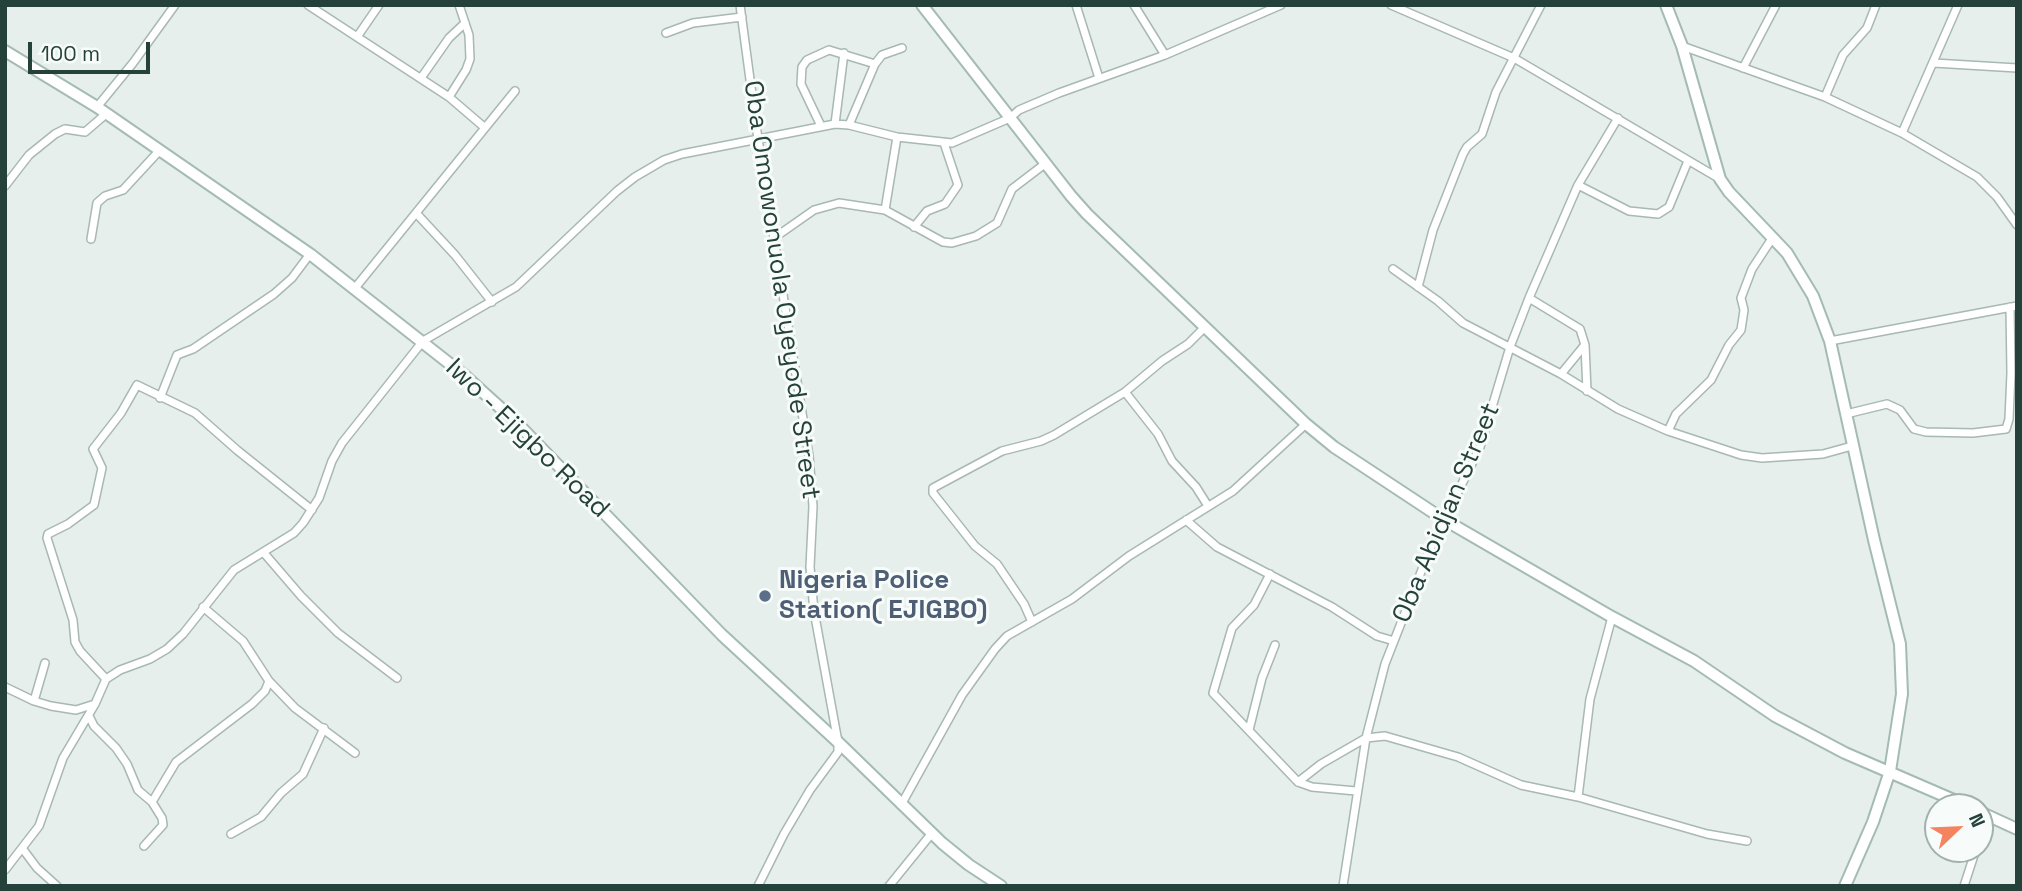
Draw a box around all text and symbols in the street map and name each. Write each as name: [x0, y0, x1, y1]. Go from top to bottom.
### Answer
scale bar: [32, 28, 154, 72]
text: 100 m: [41, 40, 100, 67]
street label: Oba Omowonuola Oyeyode Street: [736, 79, 826, 501]
street label: Iwo - Ejigbo Road: [439, 353, 615, 525]
street label: Oba Abidjan Street: [1387, 399, 1507, 627]
place label: Nigeria Police Station( EJIGBO): [779, 565, 987, 626]
marker: Nigeria Police Station( EJIGBO): [757, 588, 773, 604]
north arrow: [1924, 793, 1994, 863]
text: N: [1963, 810, 1991, 831]

